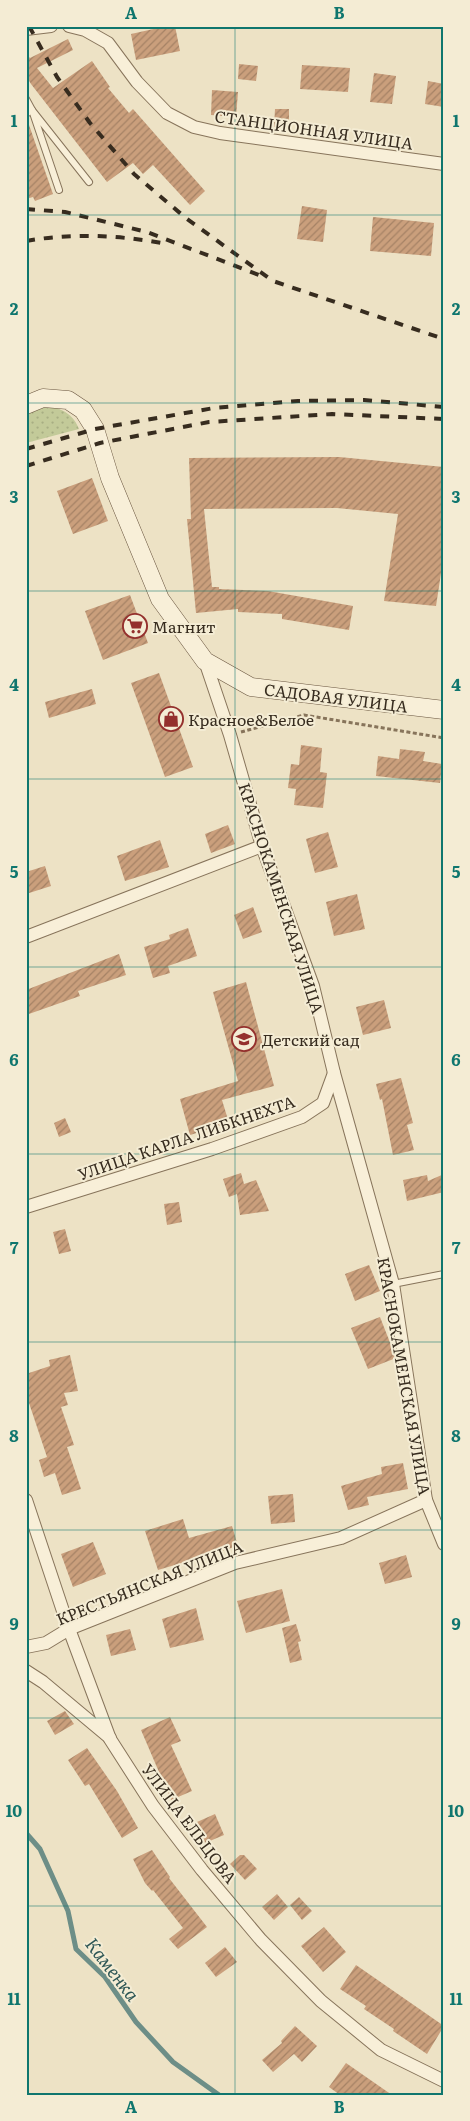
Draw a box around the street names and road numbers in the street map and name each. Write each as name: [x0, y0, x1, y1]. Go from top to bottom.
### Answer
street label: СТАНЦИОННАЯ УЛИЦА: [213, 103, 415, 155]
street label: САДОВАЯ УЛИЦА: [263, 676, 409, 718]
street label: КРАСНОКАМЕНСКАЯ УЛИЦА: [233, 779, 331, 1017]
street label: УЛИЦА КАРЛА ЛИБКНЕХТА: [74, 1088, 298, 1185]
street label: КРАСНОКАМЕНСКАЯ УЛИЦА: [372, 1255, 438, 1497]
street label: КРЕСТЬЯНСКАЯ УЛИЦА: [52, 1533, 246, 1630]
street label: УЛИЦА ЕЛЬЦОВА: [137, 1758, 243, 1888]

